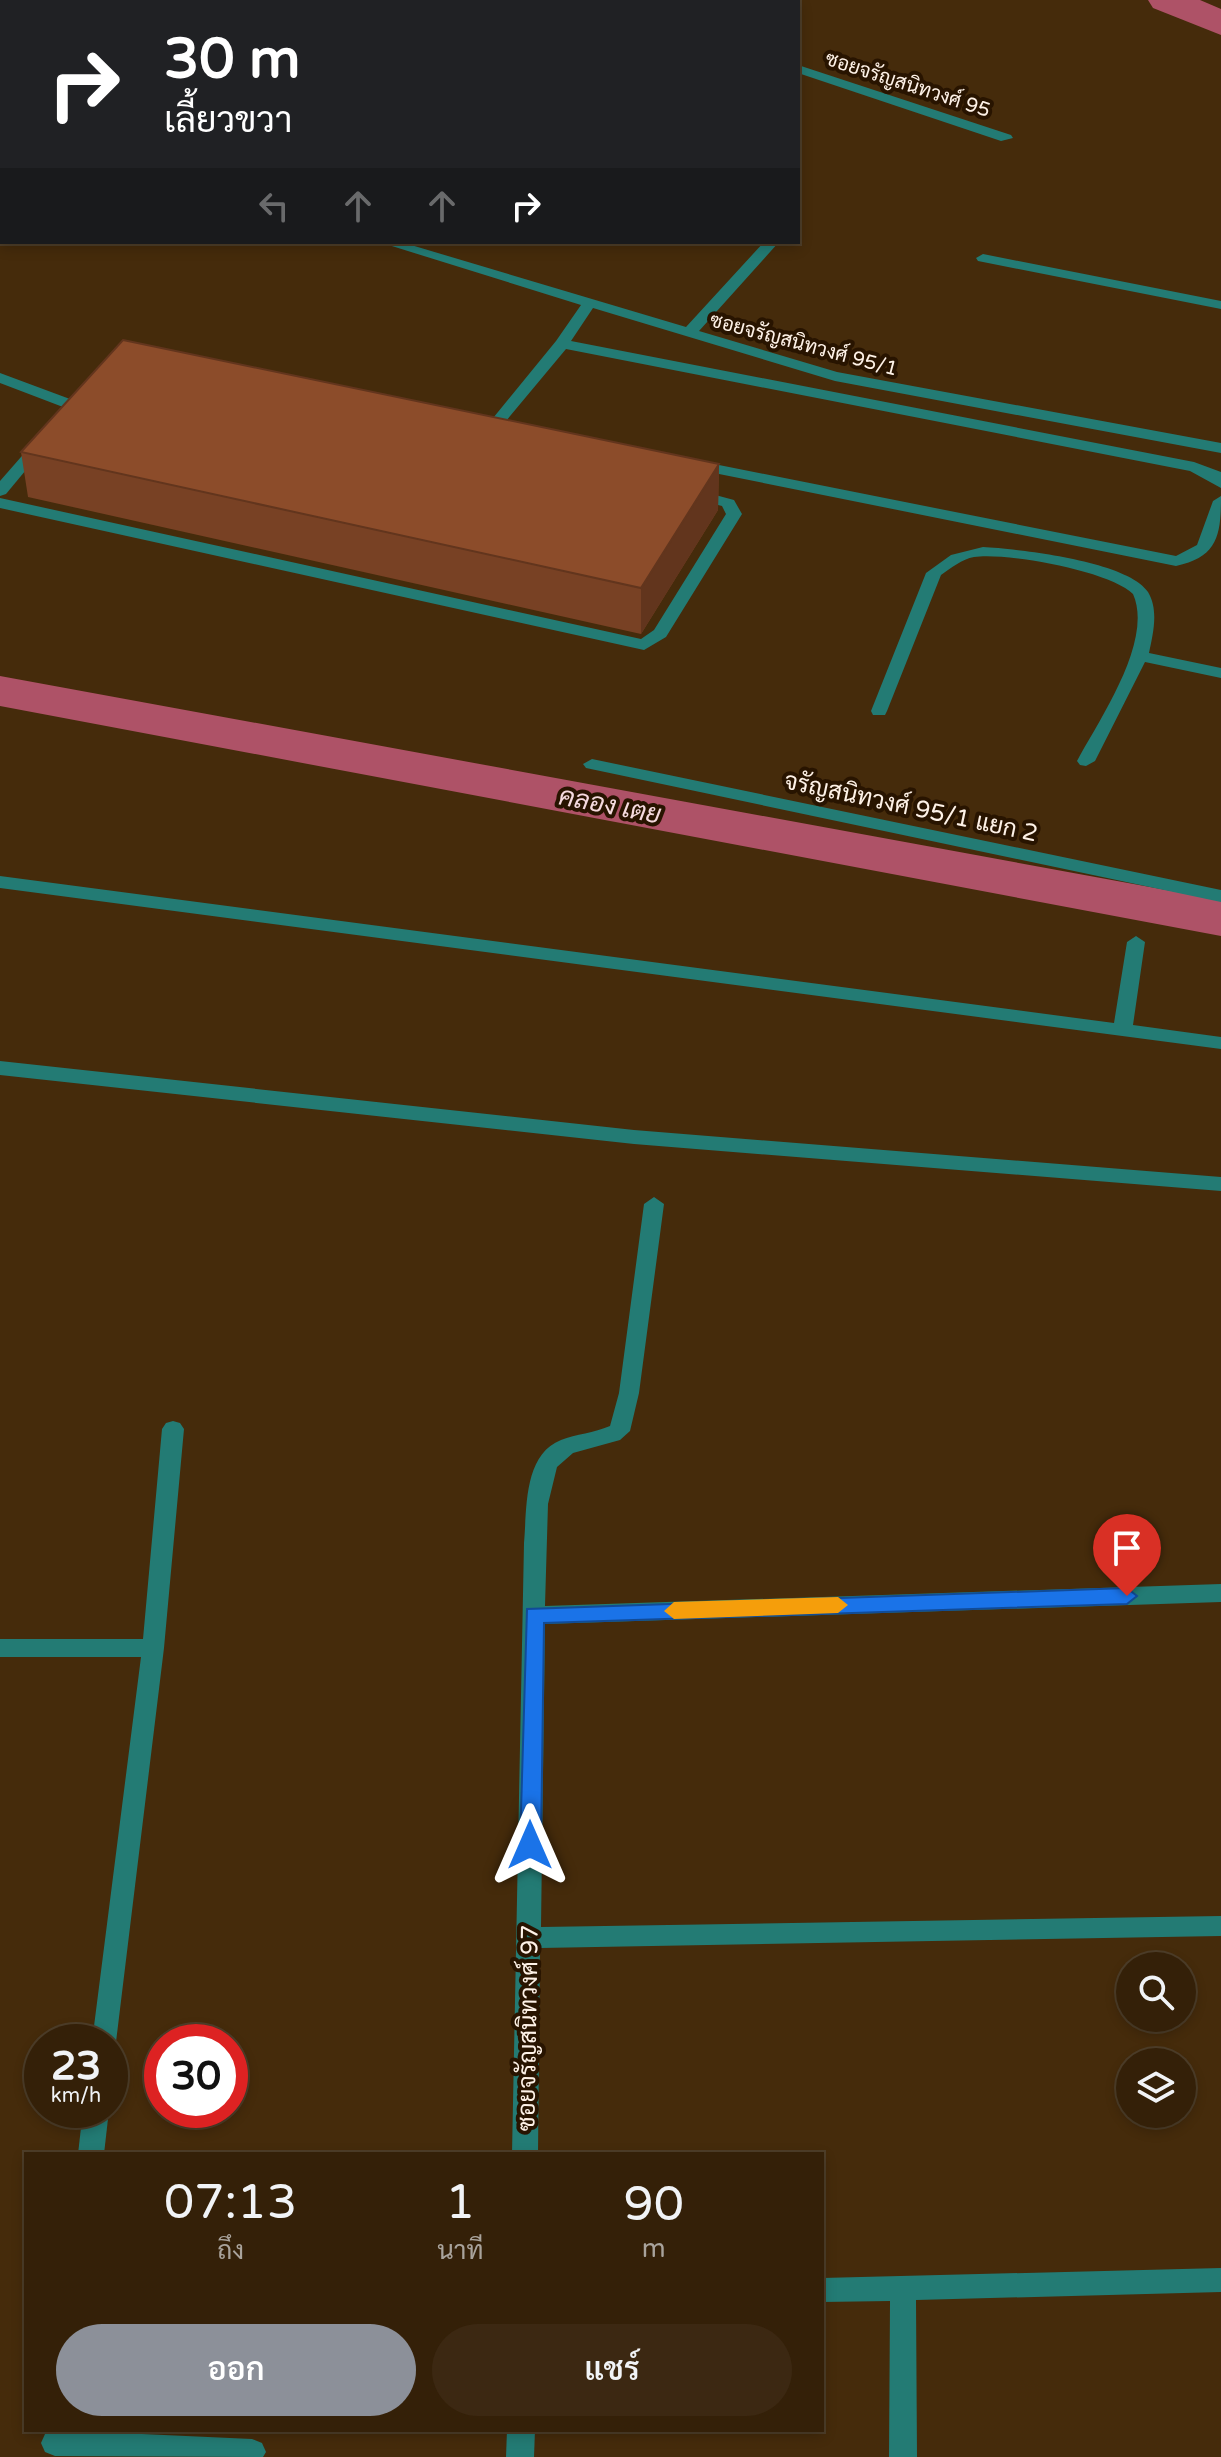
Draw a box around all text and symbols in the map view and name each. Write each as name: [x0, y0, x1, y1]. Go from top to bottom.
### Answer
text: 30 m: [164, 26, 300, 93]
icon: right: [32, 32, 136, 136]
street label: ซอยจรัญสนิทวงศ์ 95: [822, 44, 994, 123]
text: เลี้ยวขวา: [164, 99, 292, 142]
icon: left: [252, 184, 296, 228]
icon: ahead: [336, 184, 380, 228]
icon: ahead: [420, 184, 464, 228]
icon: right: [504, 184, 548, 228]
street label: ซอยจรัญสนิทวงศ์ 95/1: [707, 305, 901, 382]
street label: จรัญสนิทวงศ์ 95/1 แยก 2: [781, 764, 1041, 849]
water label: คลอง เตย: [556, 780, 664, 831]
pin: [1093, 1514, 1161, 1596]
icon: arrive: [1105, 1526, 1149, 1570]
position arrow: [488, 1803, 572, 1887]
street label: ซอยจรัญสนิทวงศ์ 97: [510, 1924, 545, 2131]
map controls: [1116, 1952, 1196, 2128]
button: search: [1116, 1952, 1196, 2032]
speed limit sign: 30: [144, 2024, 248, 2128]
text: 23: [51, 2042, 101, 2090]
button: layers: [1116, 2048, 1196, 2128]
text: km/h: [51, 2084, 101, 2108]
text: 07:13: [164, 2174, 297, 2232]
text: 1: [445, 2174, 475, 2232]
text: 90: [624, 2176, 684, 2234]
text: m: [642, 2233, 666, 2264]
text: ถึง: [217, 2235, 244, 2266]
text: นาที: [437, 2235, 484, 2266]
button: ออก: [56, 2324, 416, 2416]
button: แชร์: [432, 2324, 792, 2416]

